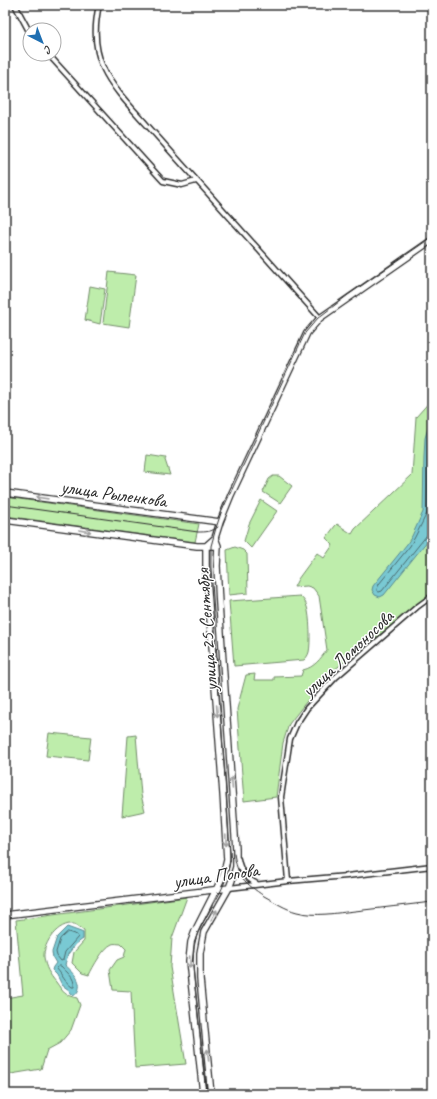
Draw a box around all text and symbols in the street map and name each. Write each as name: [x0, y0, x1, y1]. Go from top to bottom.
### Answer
north arrow: [22, 22, 62, 62]
text: С: [41, 42, 55, 58]
street label: улица Рыленкова: [58, 475, 171, 514]
one-way arrow: [36, 494, 49, 502]
one-way arrow: [78, 527, 91, 535]
street label: улица 25 Сентября: [191, 566, 223, 693]
street label: улица Ломоносова: [296, 604, 400, 703]
one-way arrow: [214, 704, 221, 717]
one-way arrow: [229, 777, 236, 790]
one-way arrow: [222, 833, 230, 846]
street label: улица Попова: [171, 858, 263, 894]
one-way arrow: [211, 909, 219, 921]
one-way arrow: [186, 955, 193, 968]
one-way arrow: [204, 1049, 211, 1062]

